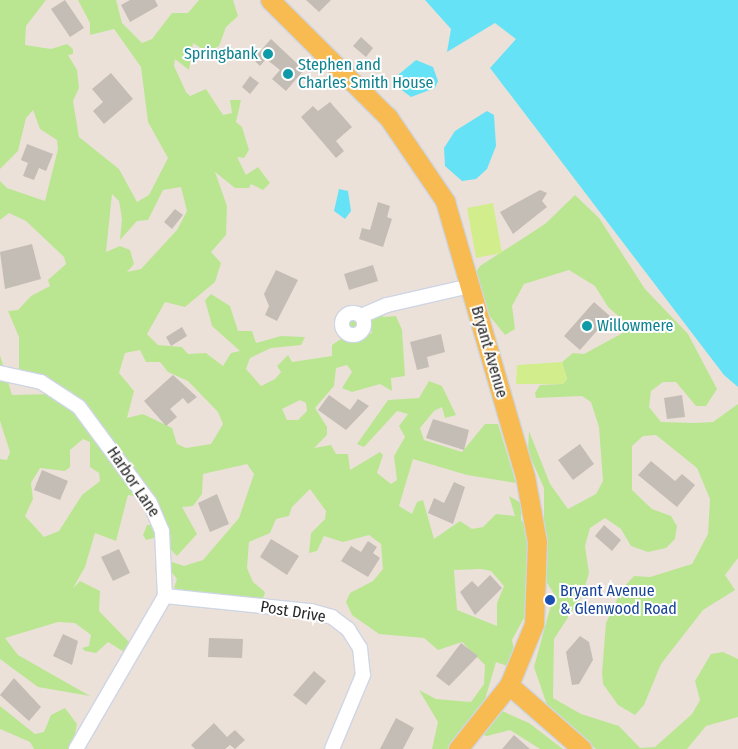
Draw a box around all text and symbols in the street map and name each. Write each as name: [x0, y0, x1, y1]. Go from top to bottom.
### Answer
place label: Springbank: [184, 44, 258, 64]
marker: Springbank: [262, 48, 274, 60]
place label: Stephen and Charles Smith House: [298, 55, 433, 93]
marker: Stephen and Charles Smith House: [282, 68, 294, 80]
street label: Bryant Avenue: [467, 304, 511, 400]
place label: Willowmere: [597, 316, 674, 336]
marker: Willowmere: [581, 320, 593, 332]
street label: Harbor Lane: [103, 443, 163, 521]
place label: Bryant Avenue & Glenwood Road: [560, 581, 677, 619]
marker: Bryant Avenue & Glenwood Road: [544, 594, 556, 606]
street label: Post Drive: [259, 597, 327, 627]

